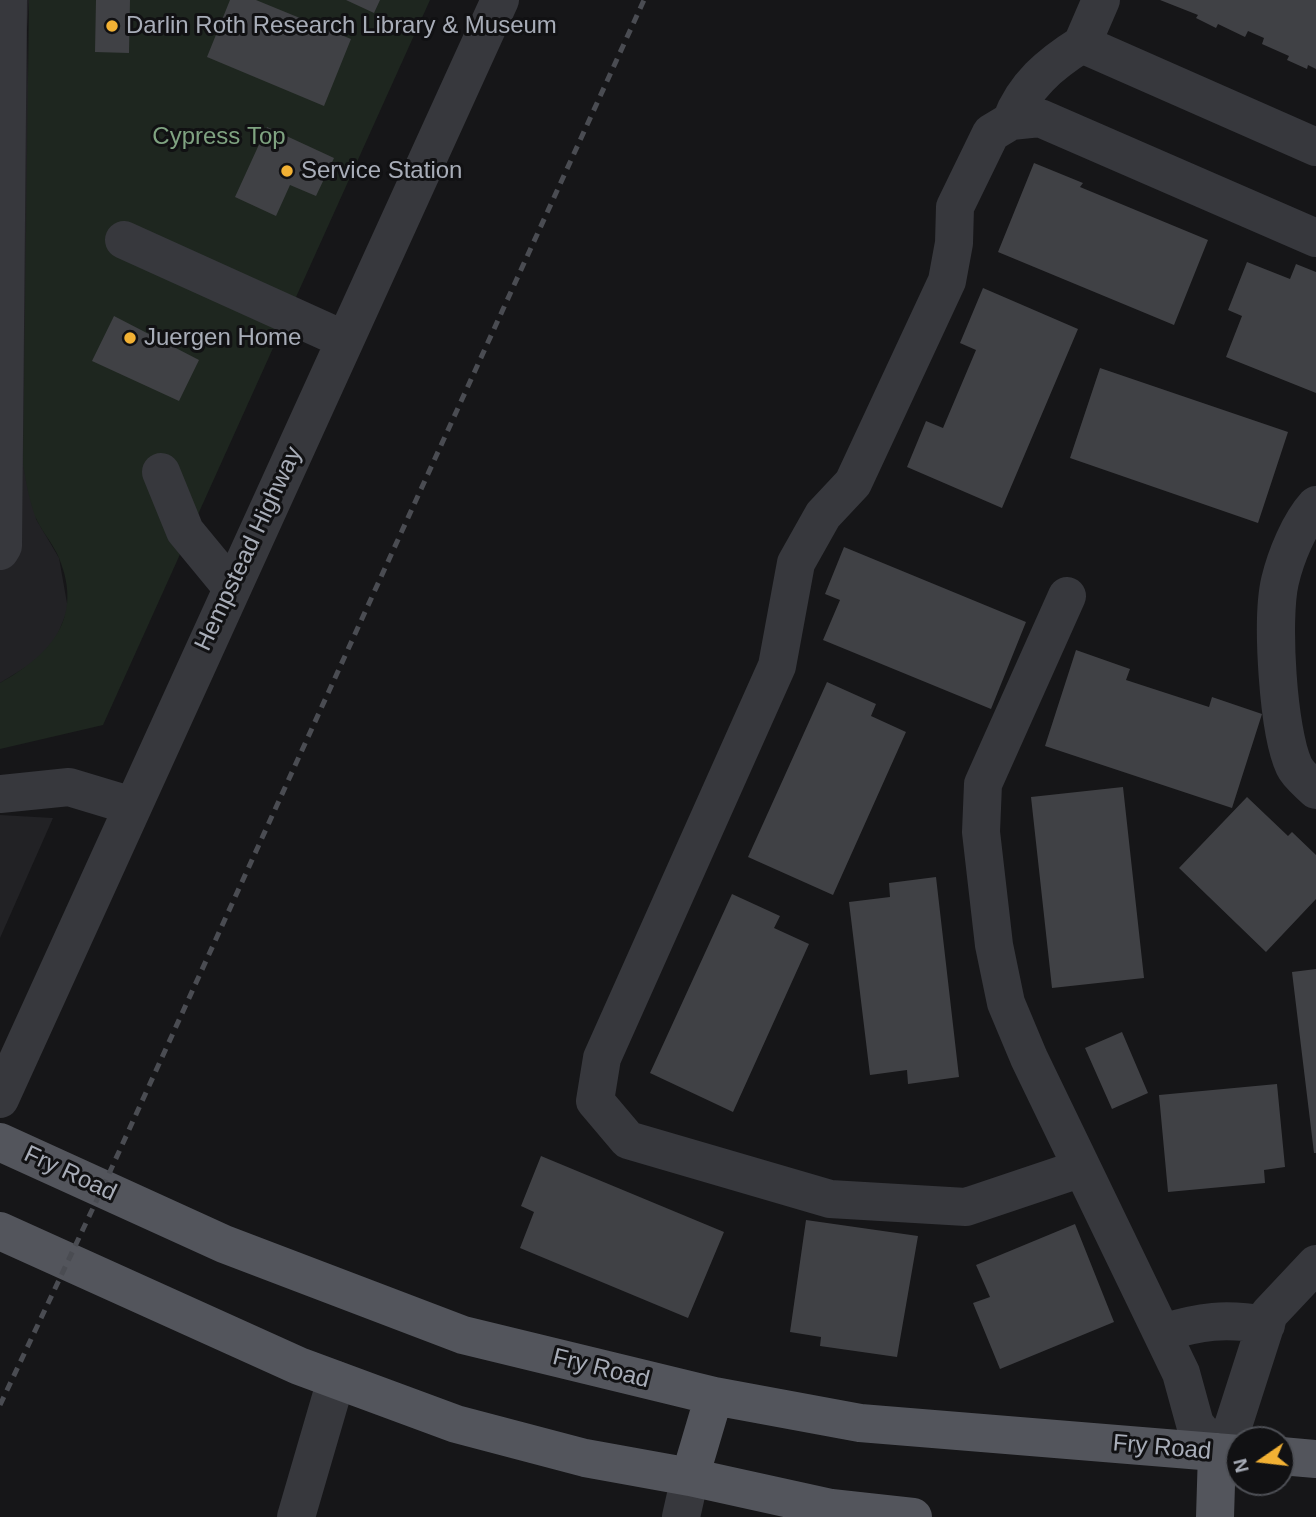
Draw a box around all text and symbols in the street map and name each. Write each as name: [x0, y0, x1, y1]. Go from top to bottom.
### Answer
place label: Darlin Roth Research Library & Museum: [126, 12, 557, 40]
marker: Darlin Roth Research Library & Museum: [104, 18, 120, 34]
park label: Cypress Top: [152, 123, 286, 151]
place label: Service Station: [301, 157, 462, 185]
marker: Service Station: [279, 163, 295, 179]
place label: Juergen Home: [144, 324, 301, 352]
marker: Juergen Home: [122, 330, 138, 346]
street label: Hempstead Highway: [189, 443, 309, 655]
street label: Fry Road: [19, 1140, 121, 1208]
street label: Fry Road: [550, 1343, 652, 1395]
north arrow: [1225, 1426, 1295, 1496]
street label: Fry Road: [1112, 1429, 1212, 1467]
text: N: [1229, 1457, 1253, 1475]

